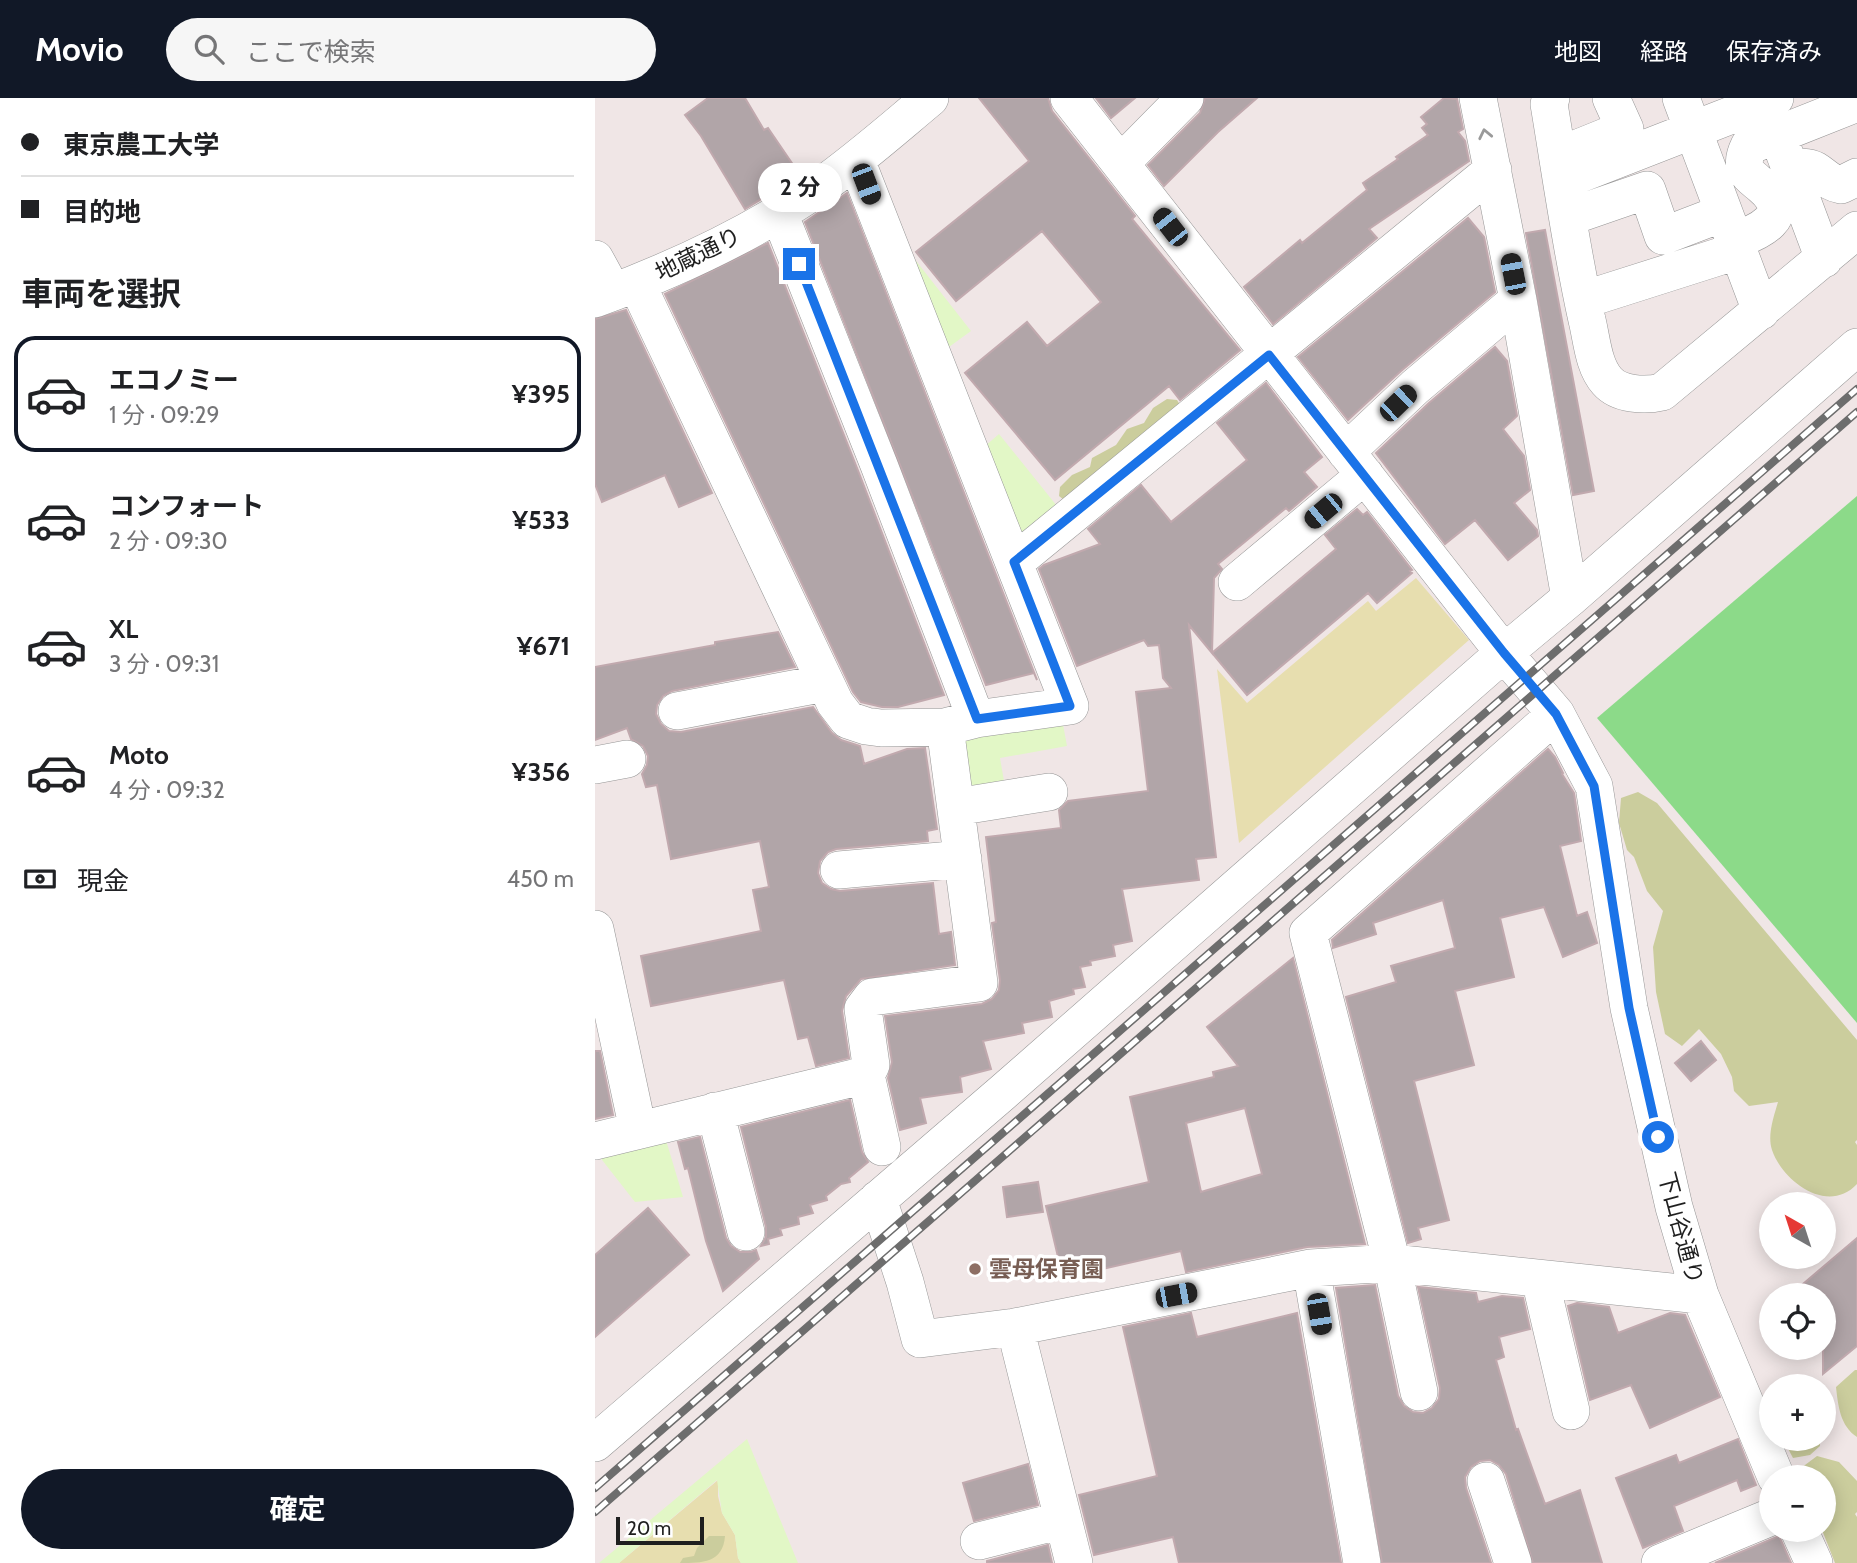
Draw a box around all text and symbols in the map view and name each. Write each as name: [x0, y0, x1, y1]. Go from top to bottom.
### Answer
search box: [166, 18, 656, 81]
text: Movio: [35, 29, 124, 69]
icon: search: [190, 30, 228, 68]
text: ここで検索: [246, 36, 376, 68]
text: 地図: [1554, 37, 1602, 66]
text: 経路: [1640, 37, 1688, 66]
text: 保存済み: [1726, 37, 1822, 66]
one-way arrow: [1479, 128, 1494, 140]
text: 東京農工大学: [63, 129, 219, 161]
car: [849, 161, 884, 207]
callout: 2 分: [757, 162, 841, 212]
text: 2 分: [780, 173, 820, 201]
text: 目的地: [63, 196, 141, 228]
car: [1149, 204, 1192, 250]
street label: 地蔵通り: [651, 221, 745, 287]
route end: [783, 248, 815, 280]
car: [1499, 251, 1528, 297]
text: 車両を選択: [21, 274, 181, 313]
icon: car: [25, 363, 88, 426]
text: エコノミー: [109, 364, 239, 396]
text: ¥395: [512, 378, 570, 410]
car: [1376, 381, 1421, 425]
text: 1 分 · 09:29: [109, 401, 220, 429]
icon: car: [25, 489, 88, 552]
car: [1301, 489, 1346, 533]
text: コンフォート: [109, 490, 264, 522]
text: ¥533: [512, 504, 570, 536]
text: 2 分 · 09:30: [109, 527, 227, 555]
text: XL: [109, 613, 138, 645]
icon: car: [25, 615, 88, 678]
text: ¥671: [517, 630, 570, 662]
text: 3 分 · 09:31: [109, 650, 219, 678]
text: Moto: [109, 739, 169, 771]
icon: car: [25, 741, 88, 804]
text: ¥356: [512, 756, 570, 788]
text: 4 分 · 09:32: [109, 776, 225, 804]
icon: cash: [21, 860, 59, 898]
text: 現金: [77, 865, 129, 897]
text: 450 m: [507, 865, 574, 893]
route start: [1642, 1121, 1674, 1153]
street label: 下山谷通り: [1653, 1169, 1709, 1287]
north arrow: [1759, 1192, 1836, 1269]
map controls: [1759, 1192, 1836, 1542]
place label: 雲母保育園: [989, 1255, 1104, 1283]
marker: 雲母保育園: [967, 1261, 983, 1277]
car: [1154, 1281, 1199, 1309]
button: locate: [1759, 1283, 1836, 1360]
car: [1306, 1291, 1333, 1337]
button: +: [1759, 1374, 1836, 1451]
button: −: [1759, 1465, 1836, 1542]
button: 確定: [21, 1469, 574, 1549]
scale bar: [616, 1514, 703, 1546]
text: 20 m: [627, 1517, 671, 1540]

